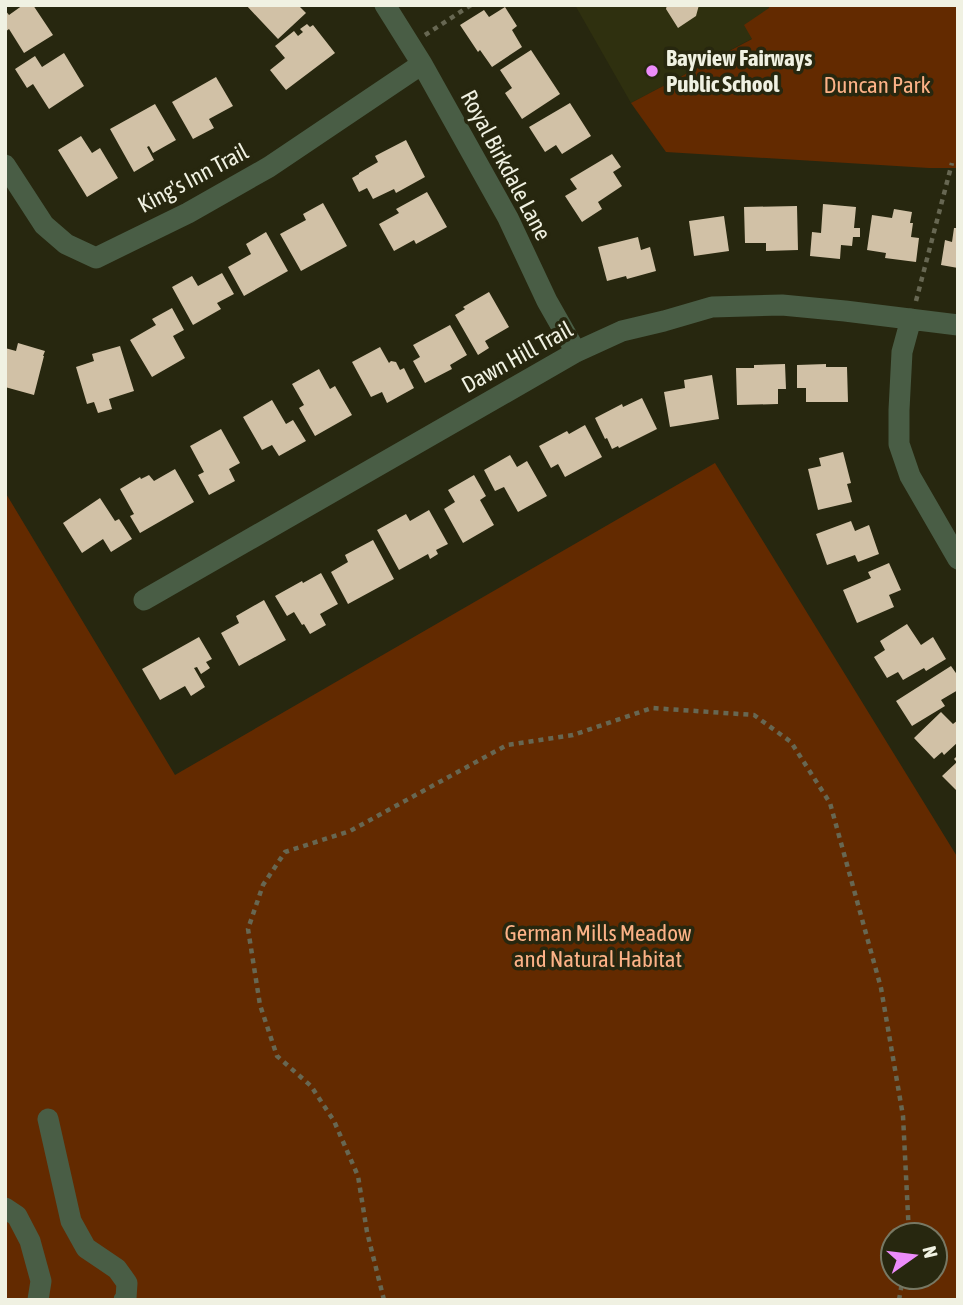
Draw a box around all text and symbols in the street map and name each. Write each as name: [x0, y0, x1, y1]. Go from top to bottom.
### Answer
place label: Bayview Fairways Public School: [666, 45, 812, 97]
marker: Bayview Fairways Public School: [644, 63, 660, 79]
park label: Duncan Park: [823, 72, 931, 98]
street label: Royal Birkdale Lane: [456, 86, 556, 244]
street label: King's Inn Trail: [133, 138, 253, 218]
street label: Dawn Hill Trail: [457, 316, 577, 398]
park label: German Mills Meadow and Natural Habitat: [505, 920, 692, 972]
north arrow: [879, 1221, 949, 1291]
text: N: [918, 1244, 943, 1260]

